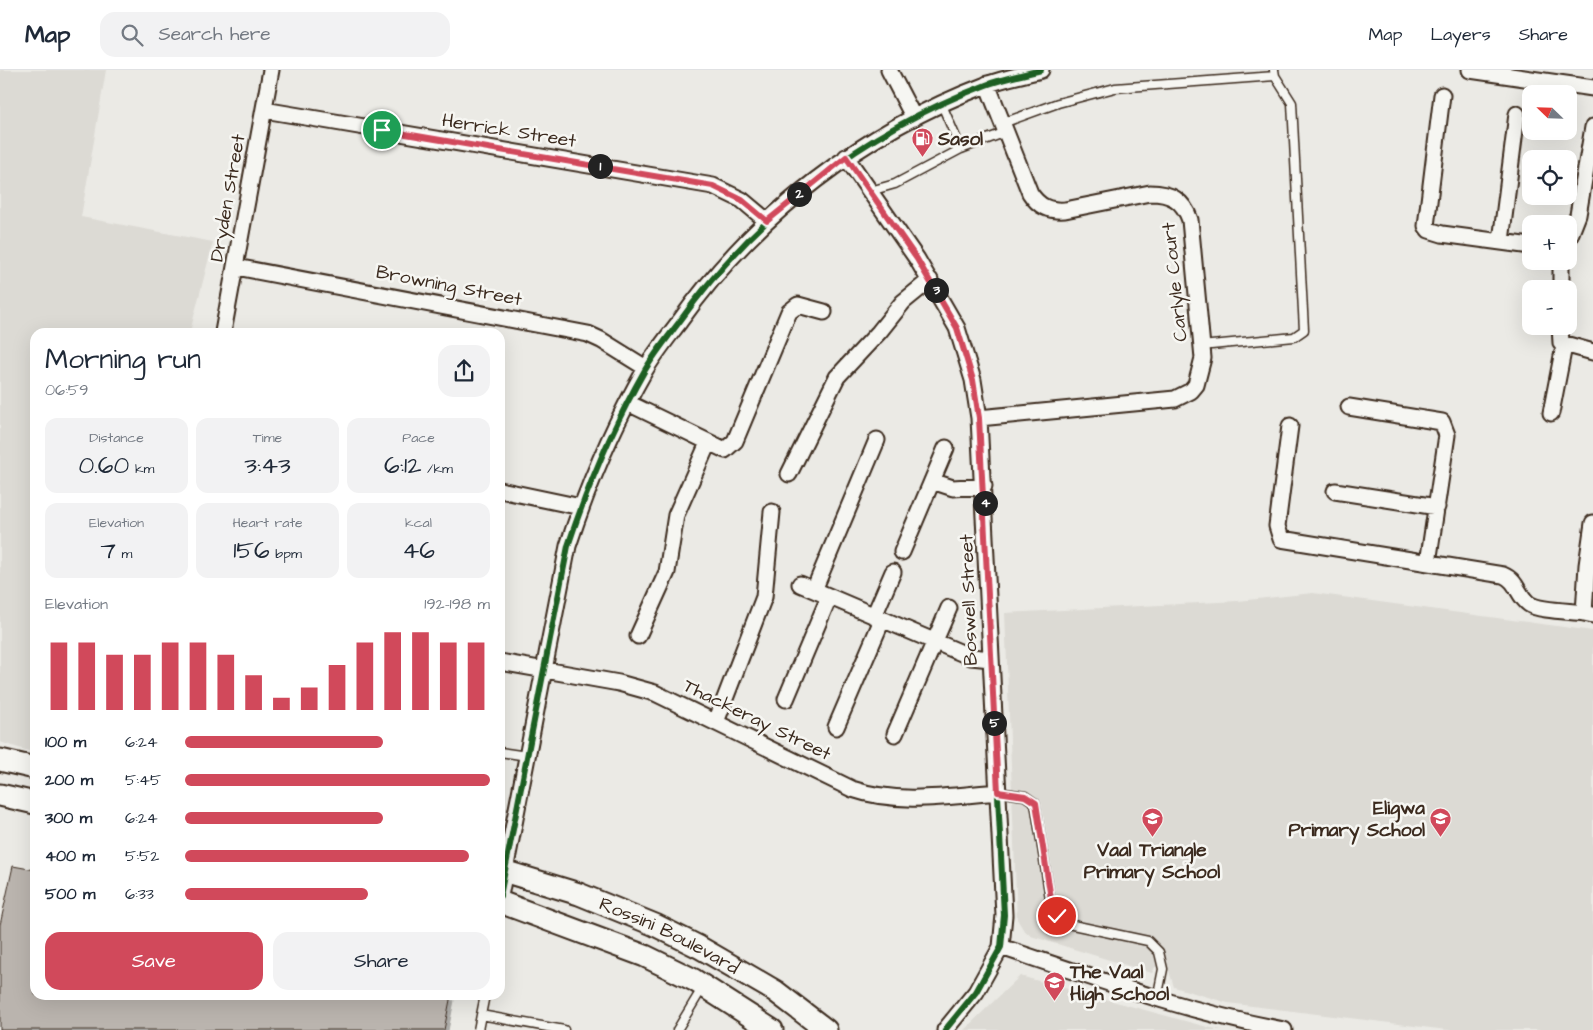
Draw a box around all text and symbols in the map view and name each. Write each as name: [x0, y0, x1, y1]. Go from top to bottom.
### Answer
search box: [100, 12, 450, 57]
text: Map: [25, 18, 70, 52]
icon: search: [118, 21, 146, 49]
text: Search here: [158, 21, 271, 48]
text: Map: [1368, 22, 1402, 47]
text: Layers: [1430, 22, 1491, 47]
text: Share: [1519, 22, 1568, 47]
north arrow: [1522, 85, 1578, 140]
map controls: [1522, 85, 1577, 335]
street label: Herrick Street: [440, 107, 578, 155]
pin: [361, 109, 403, 151]
icon: arrive: [368, 116, 396, 144]
place label: Sasol: [937, 126, 983, 153]
fuel station icon: Sasol: [910, 127, 934, 158]
street label: Dryden Street: [204, 132, 254, 264]
button: locate: [1522, 150, 1577, 205]
pin: 1: [588, 154, 612, 178]
text: 1: [600, 156, 601, 176]
pin: 2: [786, 182, 812, 206]
text: 2: [795, 184, 804, 204]
button: +: [1522, 215, 1577, 270]
street label: Carlyle Court: [1155, 221, 1196, 343]
street label: Browning Street: [374, 259, 524, 314]
pin: 3: [924, 278, 948, 302]
text: 3: [933, 280, 940, 300]
button: −: [1522, 280, 1577, 335]
text: Morning run: [45, 340, 201, 379]
button: share: [438, 345, 490, 397]
text: 06:59: [45, 379, 88, 401]
text: Distance: [89, 428, 144, 448]
text: Time: [253, 428, 282, 448]
text: Pace: [402, 428, 435, 448]
text: 0.60: [79, 448, 129, 483]
text: 3:43: [244, 448, 291, 483]
text: 6:12: [384, 448, 421, 483]
text: km: [129, 459, 154, 479]
text: /km: [421, 459, 453, 479]
pin: 4: [972, 490, 998, 516]
text: 4: [981, 493, 990, 513]
text: Elevation: [89, 513, 144, 533]
text: Heart rate: [232, 513, 303, 533]
text: kcal: [405, 513, 432, 533]
text: 7: [101, 533, 116, 568]
text: 156: [233, 533, 270, 568]
text: 46: [402, 533, 435, 568]
street label: Boswell Street: [953, 533, 985, 666]
text: m: [116, 544, 132, 564]
text: bpm: [270, 544, 302, 564]
text: Elevation: [45, 593, 108, 615]
text: 192–198 m: [424, 593, 490, 615]
street label: Thackeray Street: [678, 672, 836, 769]
pin: 5: [982, 710, 1006, 736]
text: 5: [990, 713, 999, 733]
text: 100 m: [45, 731, 86, 753]
text: 6:24: [125, 731, 158, 753]
text: 200 m: [45, 769, 93, 791]
text: 5:45: [125, 769, 161, 791]
place label: Eligwa Primary School: [1289, 795, 1425, 845]
text: 300 m: [45, 807, 92, 829]
text: 6:24: [125, 807, 158, 829]
school or university icon: Vaal Triangle Primary School: [1140, 807, 1164, 838]
school or university icon: Eligwa Primary School: [1429, 807, 1453, 838]
place label: Vaal Triangle Primary School: [1084, 837, 1220, 887]
text: 400 m: [45, 845, 95, 867]
text: 5:52: [125, 845, 159, 867]
text: 500 m: [45, 883, 95, 905]
text: 6:33: [125, 883, 154, 905]
street label: Rossini Boulevard: [595, 890, 745, 981]
pin: [1036, 895, 1078, 937]
icon: check: [1043, 902, 1071, 930]
button: Save: [45, 932, 263, 990]
button: Share: [273, 932, 490, 990]
place label: The Vaal High School: [1069, 959, 1169, 1009]
school or university icon: The Vaal High School: [1042, 971, 1066, 1002]

